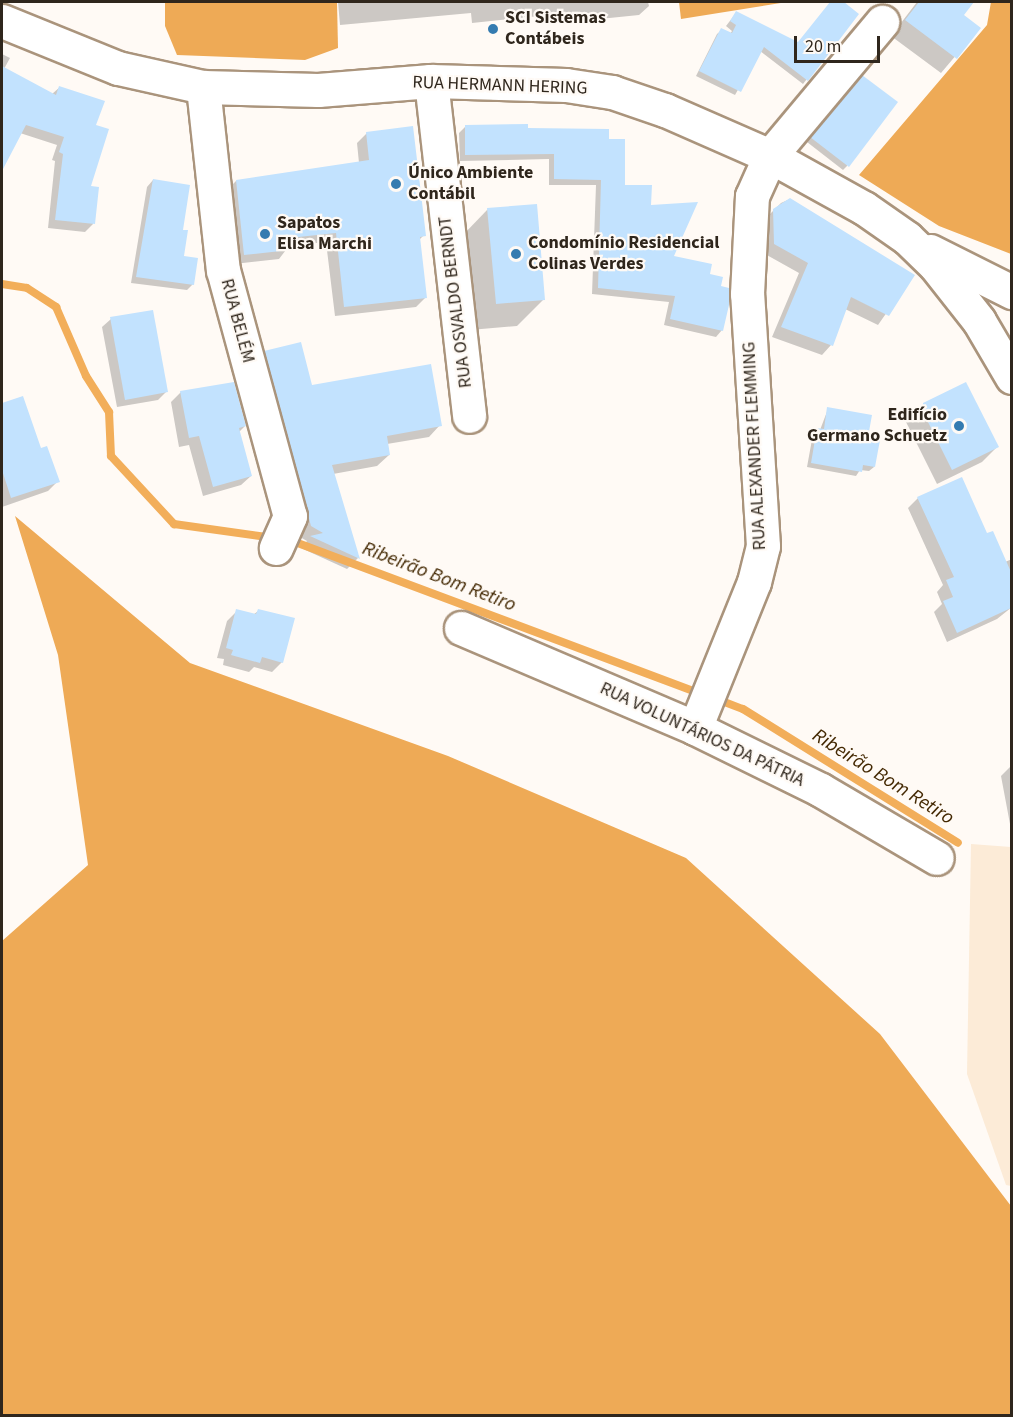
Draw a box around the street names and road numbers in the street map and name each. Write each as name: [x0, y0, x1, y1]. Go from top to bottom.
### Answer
street label: RUA HERMANN HERING: [412, 72, 588, 100]
street label: RUA OSVALDO BERNDT: [435, 215, 477, 389]
street label: RUA BELÉM: [215, 277, 259, 365]
street label: RUA ALEXANDER FLEMMING: [739, 341, 771, 551]
street label: RUA VOLUNTÁRIOS DA PÁTRIA: [596, 678, 808, 792]

